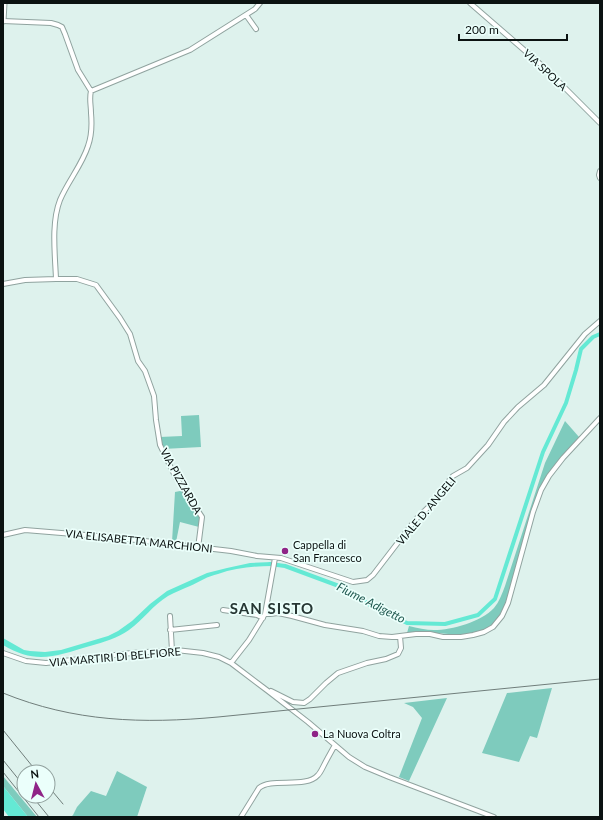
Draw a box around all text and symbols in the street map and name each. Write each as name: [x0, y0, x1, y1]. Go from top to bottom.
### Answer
scale bar: [459, 16, 567, 42]
text: 200 m: [465, 22, 499, 37]
street label: VIA SPOLA: [521, 46, 570, 93]
street label: VIA PIZZARDA: [158, 446, 205, 516]
street label: VIALE D. ANGELI: [393, 474, 458, 547]
street label: VIA ELISABETTA MARCHIONI: [65, 526, 213, 555]
place label: Cappella di San Francesco: [293, 538, 362, 564]
marker: Cappella di San Francesco: [280, 546, 290, 556]
water label: Fiume Adigetto: [334, 579, 408, 626]
district label: SAN SISTO: [230, 599, 314, 617]
street label: VIA MARTIRI DI BELFIORE: [49, 644, 181, 669]
place label: La Nuova Coltra: [323, 727, 401, 740]
marker: La Nuova Coltra: [310, 729, 320, 739]
north arrow: [16, 764, 56, 804]
text: N: [30, 767, 40, 781]

